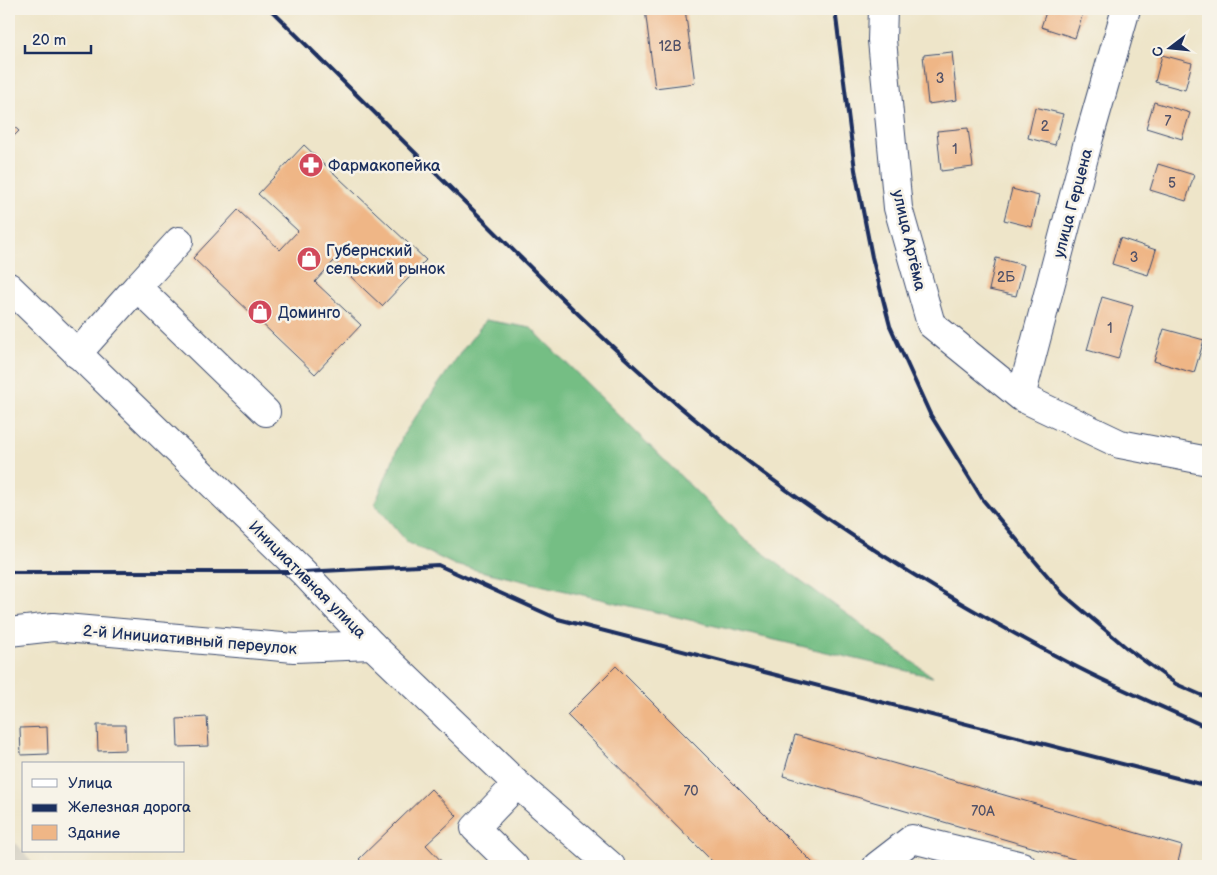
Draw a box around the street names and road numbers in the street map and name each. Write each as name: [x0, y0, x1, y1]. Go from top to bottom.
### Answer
street label: улица Герцена: [1050, 146, 1097, 260]
street label: улица Артёма: [888, 188, 929, 293]
street label: Инициативная улица: [244, 517, 370, 643]
street label: 2-й Инициативный переулок: [82, 622, 298, 659]

